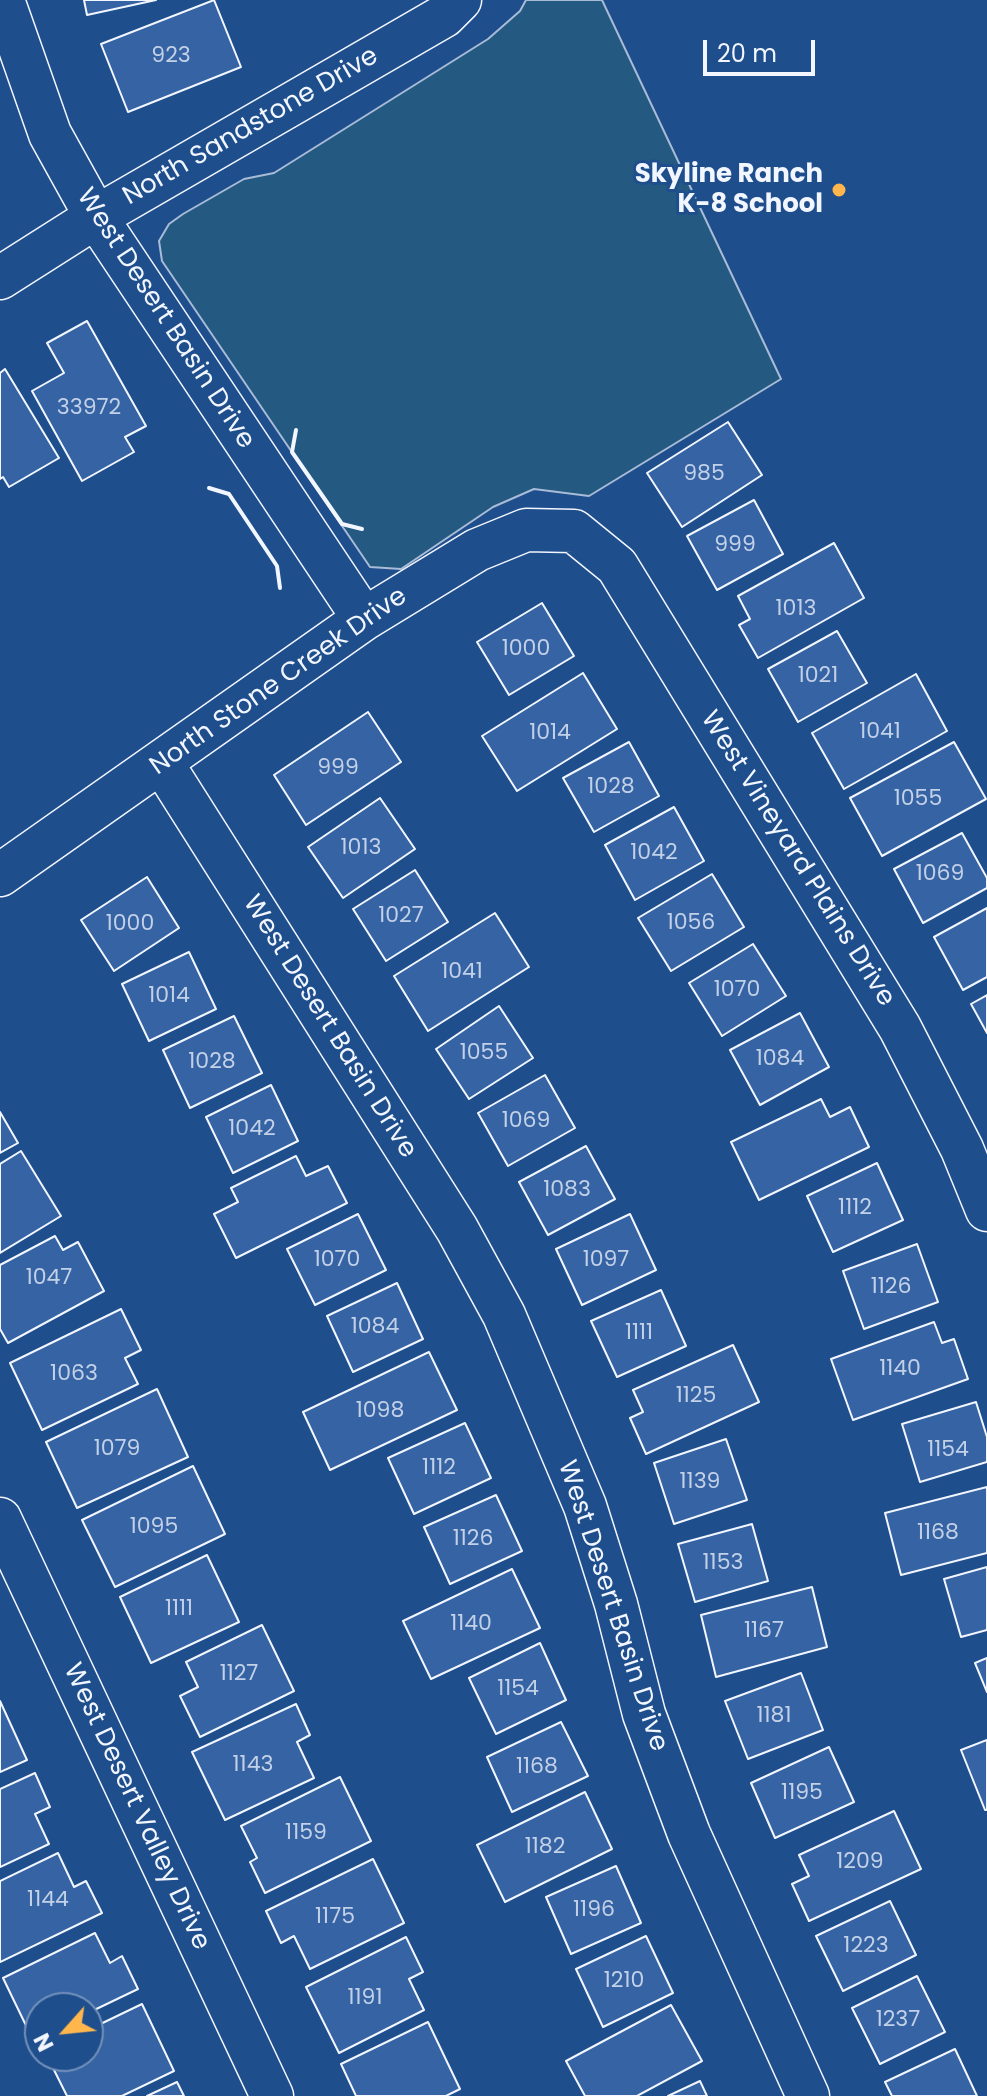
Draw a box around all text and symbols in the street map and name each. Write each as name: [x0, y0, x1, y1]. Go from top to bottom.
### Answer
scale bar: [707, 24, 819, 74]
text: 20 m: [717, 37, 777, 70]
street label: North Sandstone Drive: [118, 41, 384, 213]
house number: 923: [151, 43, 191, 69]
place label: Skyline Ranch K-8 School: [635, 159, 823, 220]
marker: Skyline Ranch K-8 School: [830, 181, 848, 199]
street label: West Desert Basin Drive: [69, 183, 261, 455]
house number: 33972: [57, 395, 121, 421]
house number: 985: [683, 461, 725, 487]
house number: 999: [714, 532, 756, 558]
street label: North Stone Creek Drive: [145, 581, 413, 783]
house number: 1013: [776, 596, 816, 622]
house number: 1000: [502, 636, 550, 662]
house number: 1021: [798, 663, 838, 689]
street label: West Vineyard Plains Drive: [693, 706, 901, 1012]
house number: 1041: [859, 719, 901, 745]
house number: 1014: [529, 720, 571, 746]
house number: 999: [317, 755, 359, 781]
house number: 1028: [587, 774, 635, 800]
house number: 1055: [894, 786, 942, 812]
house number: 1013: [341, 835, 381, 861]
house number: 1042: [630, 840, 678, 866]
house number: 1069: [916, 861, 964, 887]
street label: West Desert Basin Drive: [235, 890, 423, 1164]
house number: 1027: [378, 903, 424, 929]
house number: 1056: [667, 910, 715, 936]
house number: 1000: [106, 911, 154, 937]
house number: 1041: [441, 959, 483, 985]
house number: 1070: [714, 977, 760, 1003]
house number: 1014: [148, 983, 190, 1009]
house number: 1055: [460, 1040, 508, 1066]
house number: 1084: [756, 1046, 804, 1072]
house number: 1028: [188, 1049, 236, 1075]
house number: 1069: [502, 1108, 550, 1134]
house number: 1042: [228, 1116, 276, 1142]
house number: 1083: [543, 1177, 591, 1203]
house number: 1112: [838, 1195, 872, 1221]
house number: 1070: [314, 1247, 360, 1273]
house number: 1097: [583, 1247, 629, 1273]
house number: 1047: [26, 1265, 72, 1291]
house number: 1126: [871, 1274, 911, 1300]
house number: 1084: [351, 1314, 399, 1340]
house number: 1111: [625, 1320, 653, 1346]
house number: 1140: [879, 1356, 921, 1382]
house number: 1063: [50, 1361, 98, 1387]
house number: 1125: [676, 1383, 716, 1409]
house number: 1098: [356, 1398, 404, 1424]
house number: 1079: [94, 1436, 140, 1462]
house number: 1154: [927, 1437, 969, 1463]
house number: 1112: [422, 1455, 456, 1481]
street label: West Desert Basin Drive: [550, 1457, 674, 1755]
house number: 1139: [680, 1469, 720, 1495]
house number: 1095: [130, 1514, 178, 1540]
house number: 1168: [917, 1520, 959, 1546]
house number: 1126: [453, 1526, 493, 1552]
house number: 1153: [703, 1550, 743, 1576]
house number: 1111: [165, 1596, 193, 1622]
house number: 1140: [450, 1611, 492, 1637]
house number: 1167: [744, 1618, 784, 1644]
street label: West Desert Valley Drive: [56, 1659, 216, 1955]
house number: 1127: [220, 1661, 258, 1687]
house number: 1154: [497, 1676, 539, 1702]
house number: 1181: [756, 1703, 792, 1729]
house number: 1143: [233, 1752, 273, 1778]
house number: 1168: [516, 1754, 558, 1780]
house number: 1195: [781, 1780, 823, 1806]
house number: 1159: [285, 1820, 327, 1846]
house number: 1182: [525, 1834, 565, 1860]
house number: 1209: [836, 1849, 884, 1875]
house number: 1144: [27, 1887, 69, 1913]
house number: 1196: [573, 1897, 615, 1923]
house number: 1175: [315, 1904, 355, 1930]
house number: 1223: [843, 1933, 889, 1959]
house number: 1210: [604, 1968, 644, 1994]
house number: 1191: [348, 1985, 382, 2011]
north arrow: [24, 1992, 104, 2072]
house number: 1237: [876, 2007, 920, 2033]
text: N: [26, 2028, 62, 2057]

